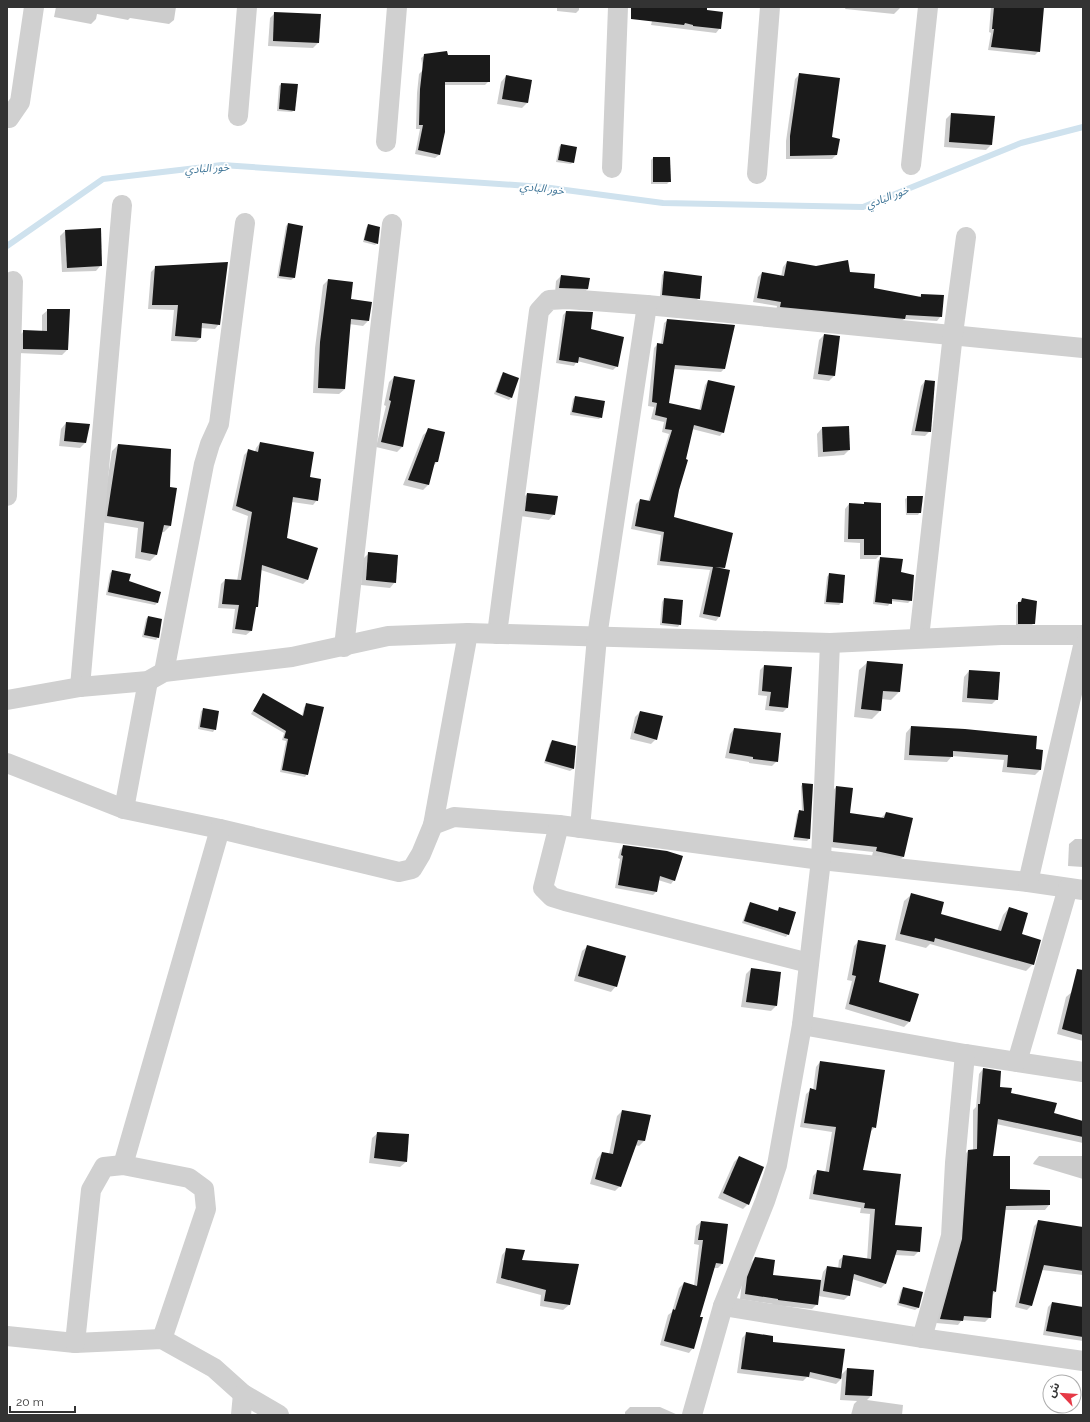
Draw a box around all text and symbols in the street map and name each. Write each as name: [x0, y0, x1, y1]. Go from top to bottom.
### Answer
water label: خور البادي: [184, 160, 230, 179]
water label: خور البادي: [519, 180, 565, 200]
water label: خور البادي: [864, 183, 912, 214]
north arrow: [1042, 1374, 1082, 1414]
text: ش: [1044, 1380, 1062, 1400]
scale bar: [10, 1388, 75, 1414]
text: 20 m: [16, 1395, 44, 1409]

